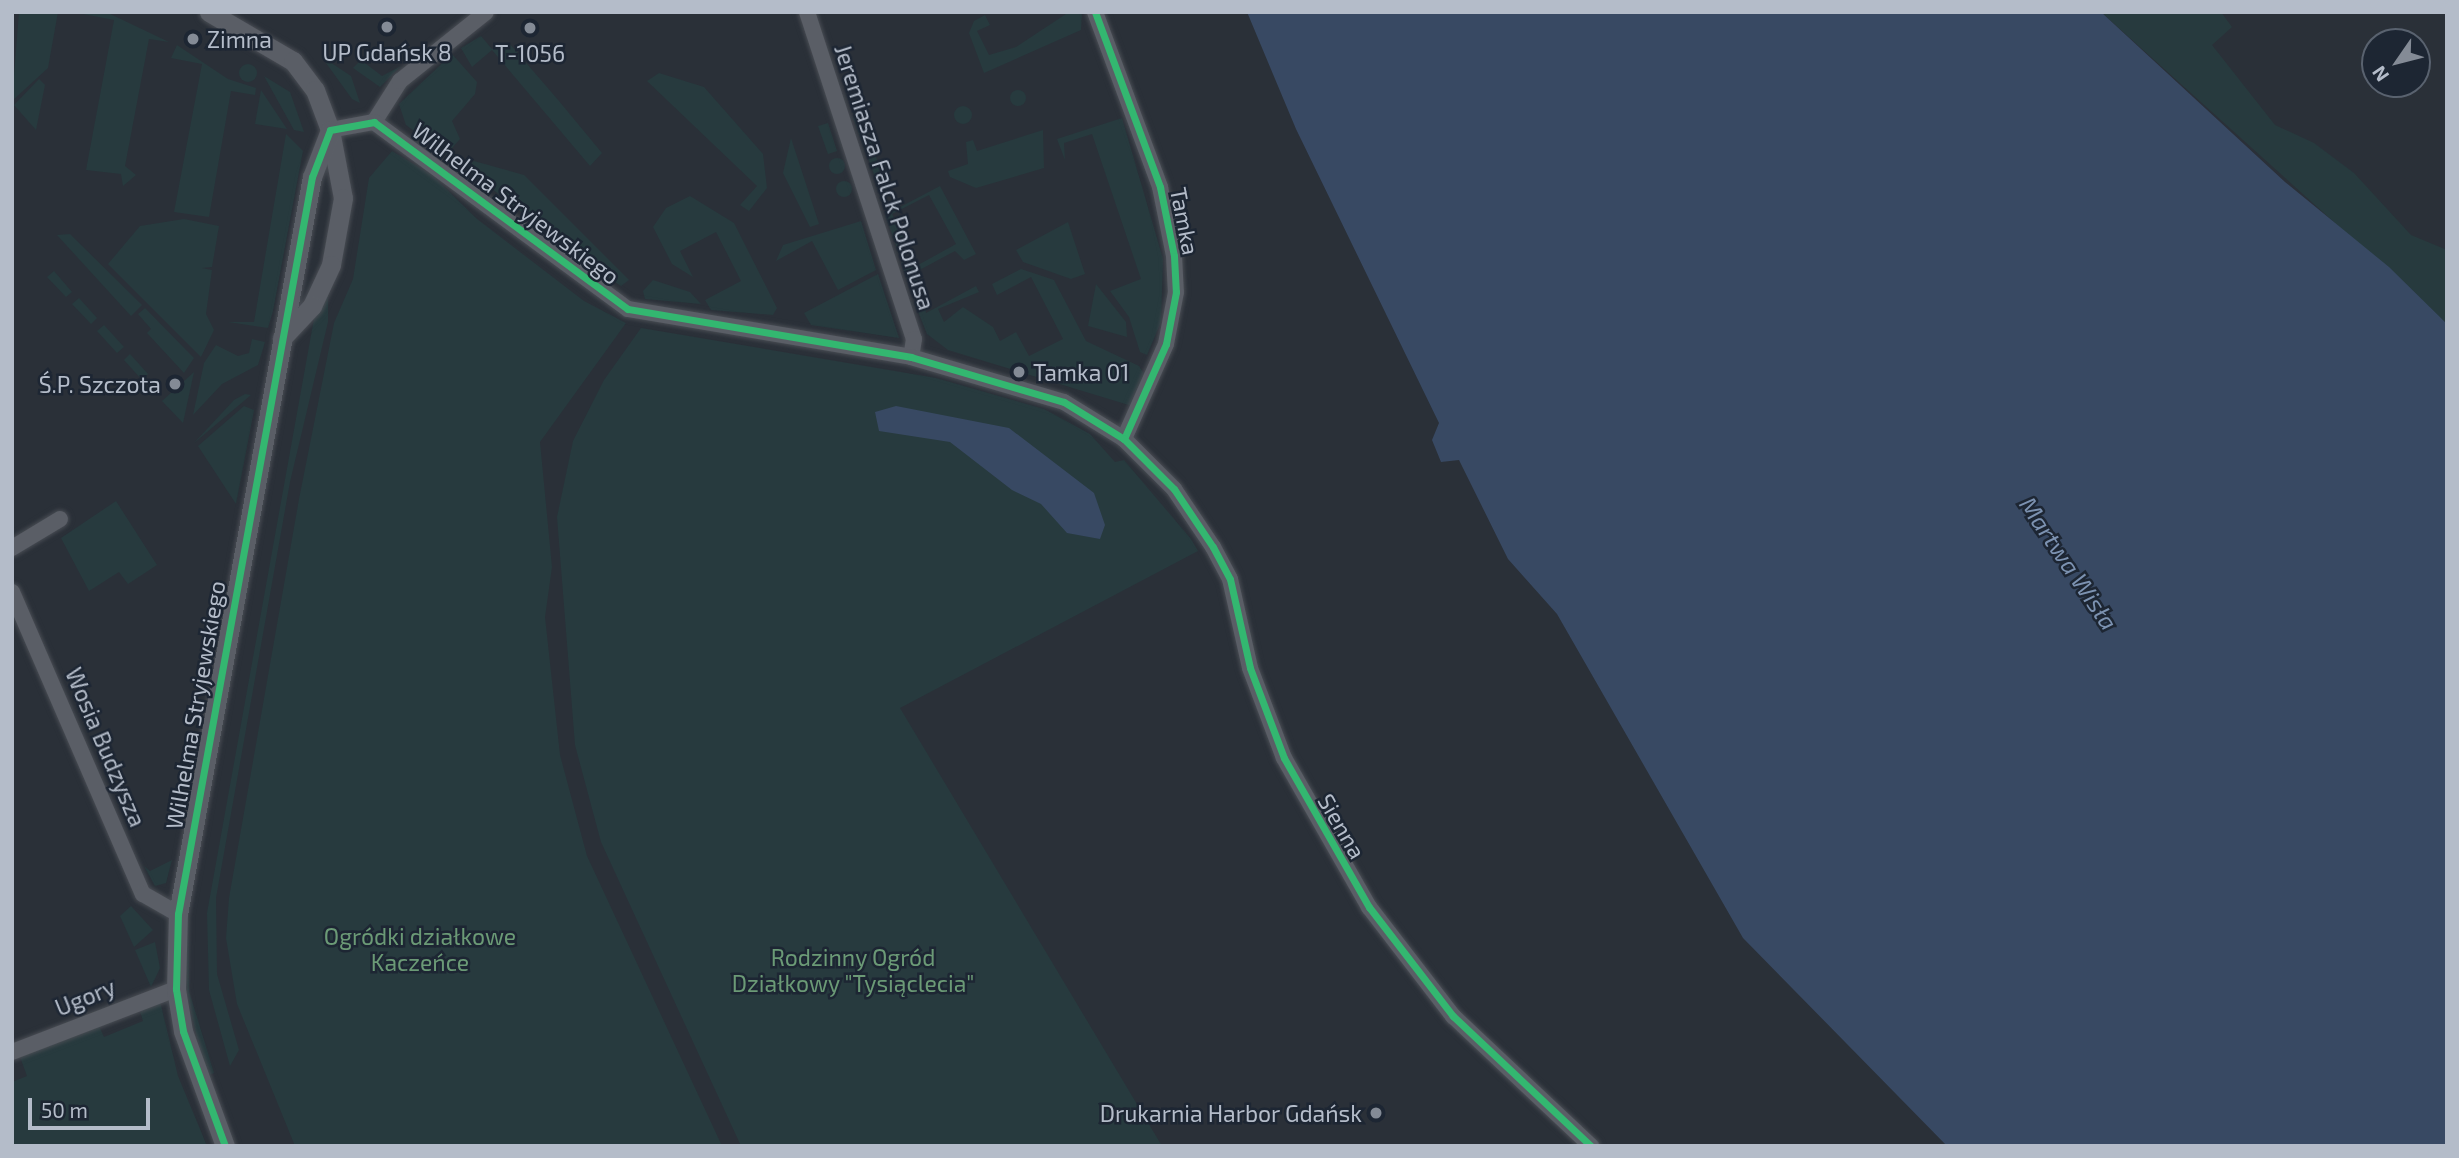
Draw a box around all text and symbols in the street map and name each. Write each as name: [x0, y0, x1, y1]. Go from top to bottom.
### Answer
marker: UP Gdańsk 8: [379, 19, 395, 35]
marker: T-1056: [522, 20, 538, 36]
place label: Zimna: [207, 25, 272, 53]
north arrow: [2361, 28, 2431, 98]
marker: Zimna: [185, 31, 201, 47]
place label: UP Gdańsk 8: [322, 38, 452, 66]
place label: T-1056: [495, 39, 565, 67]
street label: Jeremiasza Falck Polonusa: [829, 41, 941, 313]
text: N: [2367, 62, 2393, 86]
street label: Wilhelma Stryjewskiego: [407, 116, 625, 290]
street label: Tamka: [1165, 185, 1205, 257]
place label: Tamka 01: [1033, 358, 1129, 386]
marker: Tamka 01: [1011, 364, 1027, 380]
place label: Ś.P. Szczota: [39, 370, 161, 398]
marker: Ś.P. Szczota: [167, 376, 183, 392]
water label: Martwa Wisła: [2014, 491, 2124, 635]
street label: Wilhelma Stryjewskiego: [160, 579, 230, 831]
street label: Wosia Budzysza: [60, 663, 152, 831]
street label: Sienna: [1312, 789, 1372, 863]
park label: Ogródki działkowe Kaczeńce: [324, 922, 516, 976]
park label: Rodzinny Ogród Działkowy "Tysiąclecia": [731, 943, 975, 997]
street label: Ugory: [51, 973, 119, 1021]
scale bar: [32, 1084, 154, 1128]
text: 50 m: [41, 1097, 88, 1122]
place label: Drukarnia Harbor Gdańsk: [1099, 1099, 1362, 1127]
marker: Drukarnia Harbor Gdańsk: [1368, 1105, 1384, 1121]

